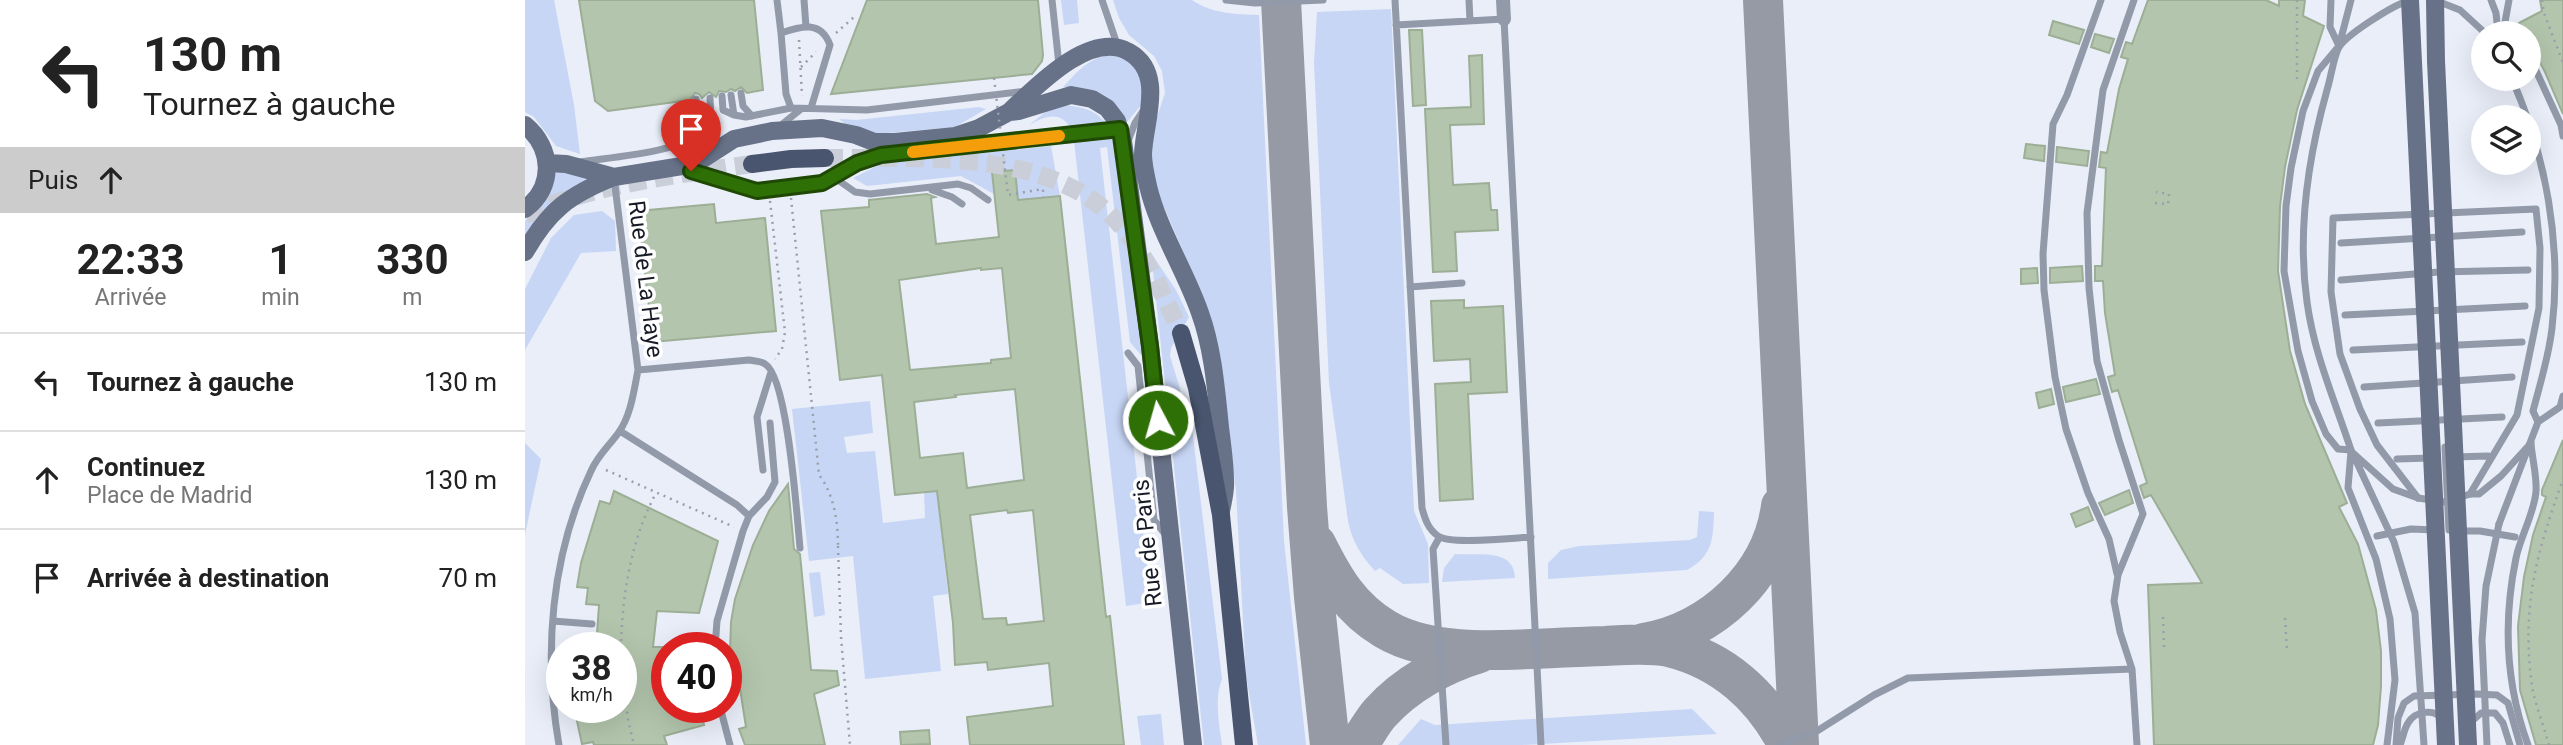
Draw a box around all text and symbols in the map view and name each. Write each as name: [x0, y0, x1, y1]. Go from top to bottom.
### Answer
map controls: [2471, 21, 2541, 175]
button: search: [2471, 21, 2541, 91]
text: 130 m: [143, 26, 282, 83]
icon: left: [28, 28, 119, 119]
text: Tournez à gauche: [143, 85, 395, 123]
pin: [661, 99, 721, 171]
button: layers: [2471, 105, 2541, 175]
icon: arrive: [672, 110, 710, 148]
icon: ahead: [92, 161, 130, 199]
text: Puis: [28, 165, 78, 195]
street label: Rue de La Haye: [622, 199, 669, 359]
text: 22:33: [77, 235, 185, 284]
text: 1: [268, 235, 293, 284]
text: 330: [376, 235, 449, 284]
text: Arrivée: [95, 284, 166, 311]
text: min: [261, 284, 300, 311]
text: m: [402, 284, 422, 311]
icon: left: [28, 363, 66, 401]
text: Tournez à gauche: [87, 367, 294, 397]
text: 130 m: [424, 367, 497, 397]
position arrow: [1121, 383, 1195, 457]
text: Continuez: [87, 452, 205, 482]
icon: ahead: [28, 461, 66, 499]
text: 130 m: [424, 465, 497, 495]
street label: Rue de Paris: [1127, 478, 1168, 608]
text: Place de Madrid: [87, 482, 252, 509]
icon: arrive: [28, 559, 66, 597]
text: Arrivée à destination: [87, 563, 329, 593]
text: 70 m: [439, 563, 497, 593]
speed limit sign: 40: [651, 632, 742, 723]
text: 38: [571, 648, 612, 689]
text: km/h: [570, 684, 613, 705]

